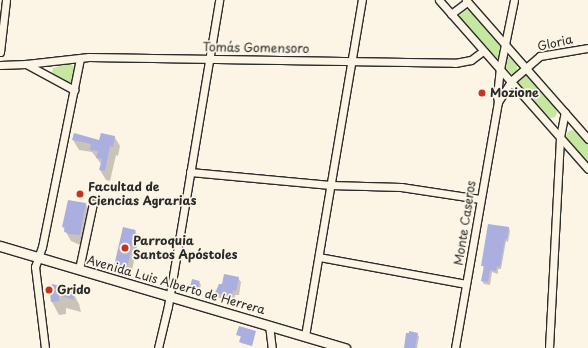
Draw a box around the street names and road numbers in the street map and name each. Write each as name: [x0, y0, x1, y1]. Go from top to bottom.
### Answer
street label: Gloria: [536, 32, 574, 54]
street label: Tomás Gomensoro: [203, 40, 309, 56]
street label: Monte Caseros: [451, 179, 479, 267]
street label: Avenida Luis Alberto de Herrera: [84, 252, 268, 318]

